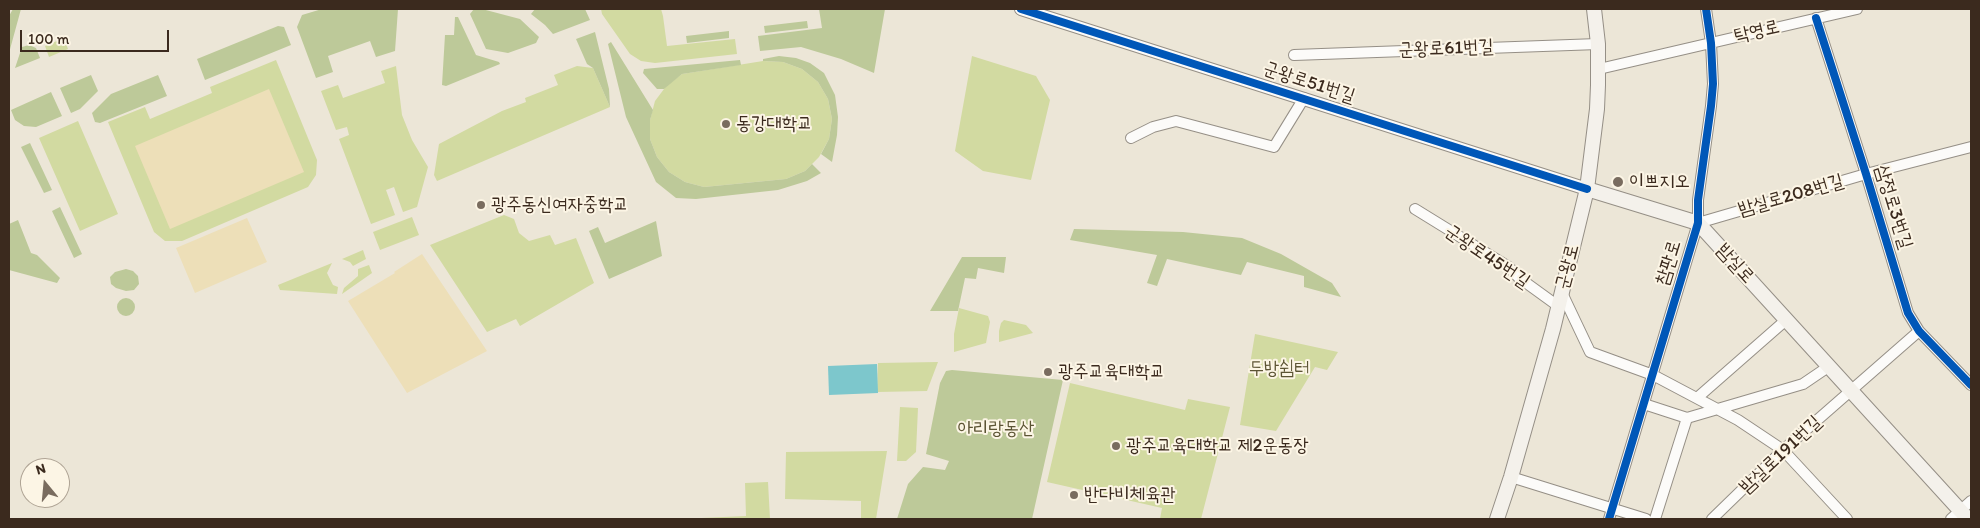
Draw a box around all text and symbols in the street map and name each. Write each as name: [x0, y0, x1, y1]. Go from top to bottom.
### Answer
street label: 탁영로: [1732, 16, 1782, 48]
scale bar: [22, 20, 171, 52]
text: 100 m: [28, 30, 69, 48]
street label: 군왕로61번길: [1398, 36, 1494, 62]
street label: 군왕로51번길: [1260, 57, 1358, 109]
place label: 동강대학교: [736, 113, 812, 135]
marker: 동강대학교: [720, 118, 732, 130]
street label: 삼정로3번길: [1869, 162, 1917, 252]
street label: 밤실로208번길: [1736, 170, 1846, 222]
place label: 이쁘지오: [1629, 171, 1690, 193]
marker: 이쁘지오: [1611, 175, 1625, 189]
place label: 광주동신여자중학교: [491, 194, 629, 216]
marker: 광주동신여자중학교: [475, 199, 487, 211]
street label: 군왕로45번길: [1440, 220, 1534, 294]
street label: 참판로: [1651, 238, 1687, 288]
street label: 밤실로: [1711, 239, 1759, 289]
street label: 군왕로: [1551, 242, 1585, 292]
park label: 두방쉼터: [1248, 358, 1310, 380]
place label: 광주교육대학교: [1058, 361, 1165, 383]
marker: 광주교육대학교: [1042, 366, 1054, 378]
street label: 밤실로191번길: [1735, 411, 1827, 499]
park label: 아리랑동산: [958, 418, 1034, 440]
place label: 광주교육대학교 제2운동장: [1126, 435, 1308, 457]
marker: 광주교육대학교 제2운동장: [1110, 440, 1122, 452]
north arrow: [20, 458, 70, 508]
text: N: [34, 460, 48, 479]
place label: 반다비체육관: [1084, 484, 1176, 506]
marker: 반다비체육관: [1068, 489, 1080, 501]

